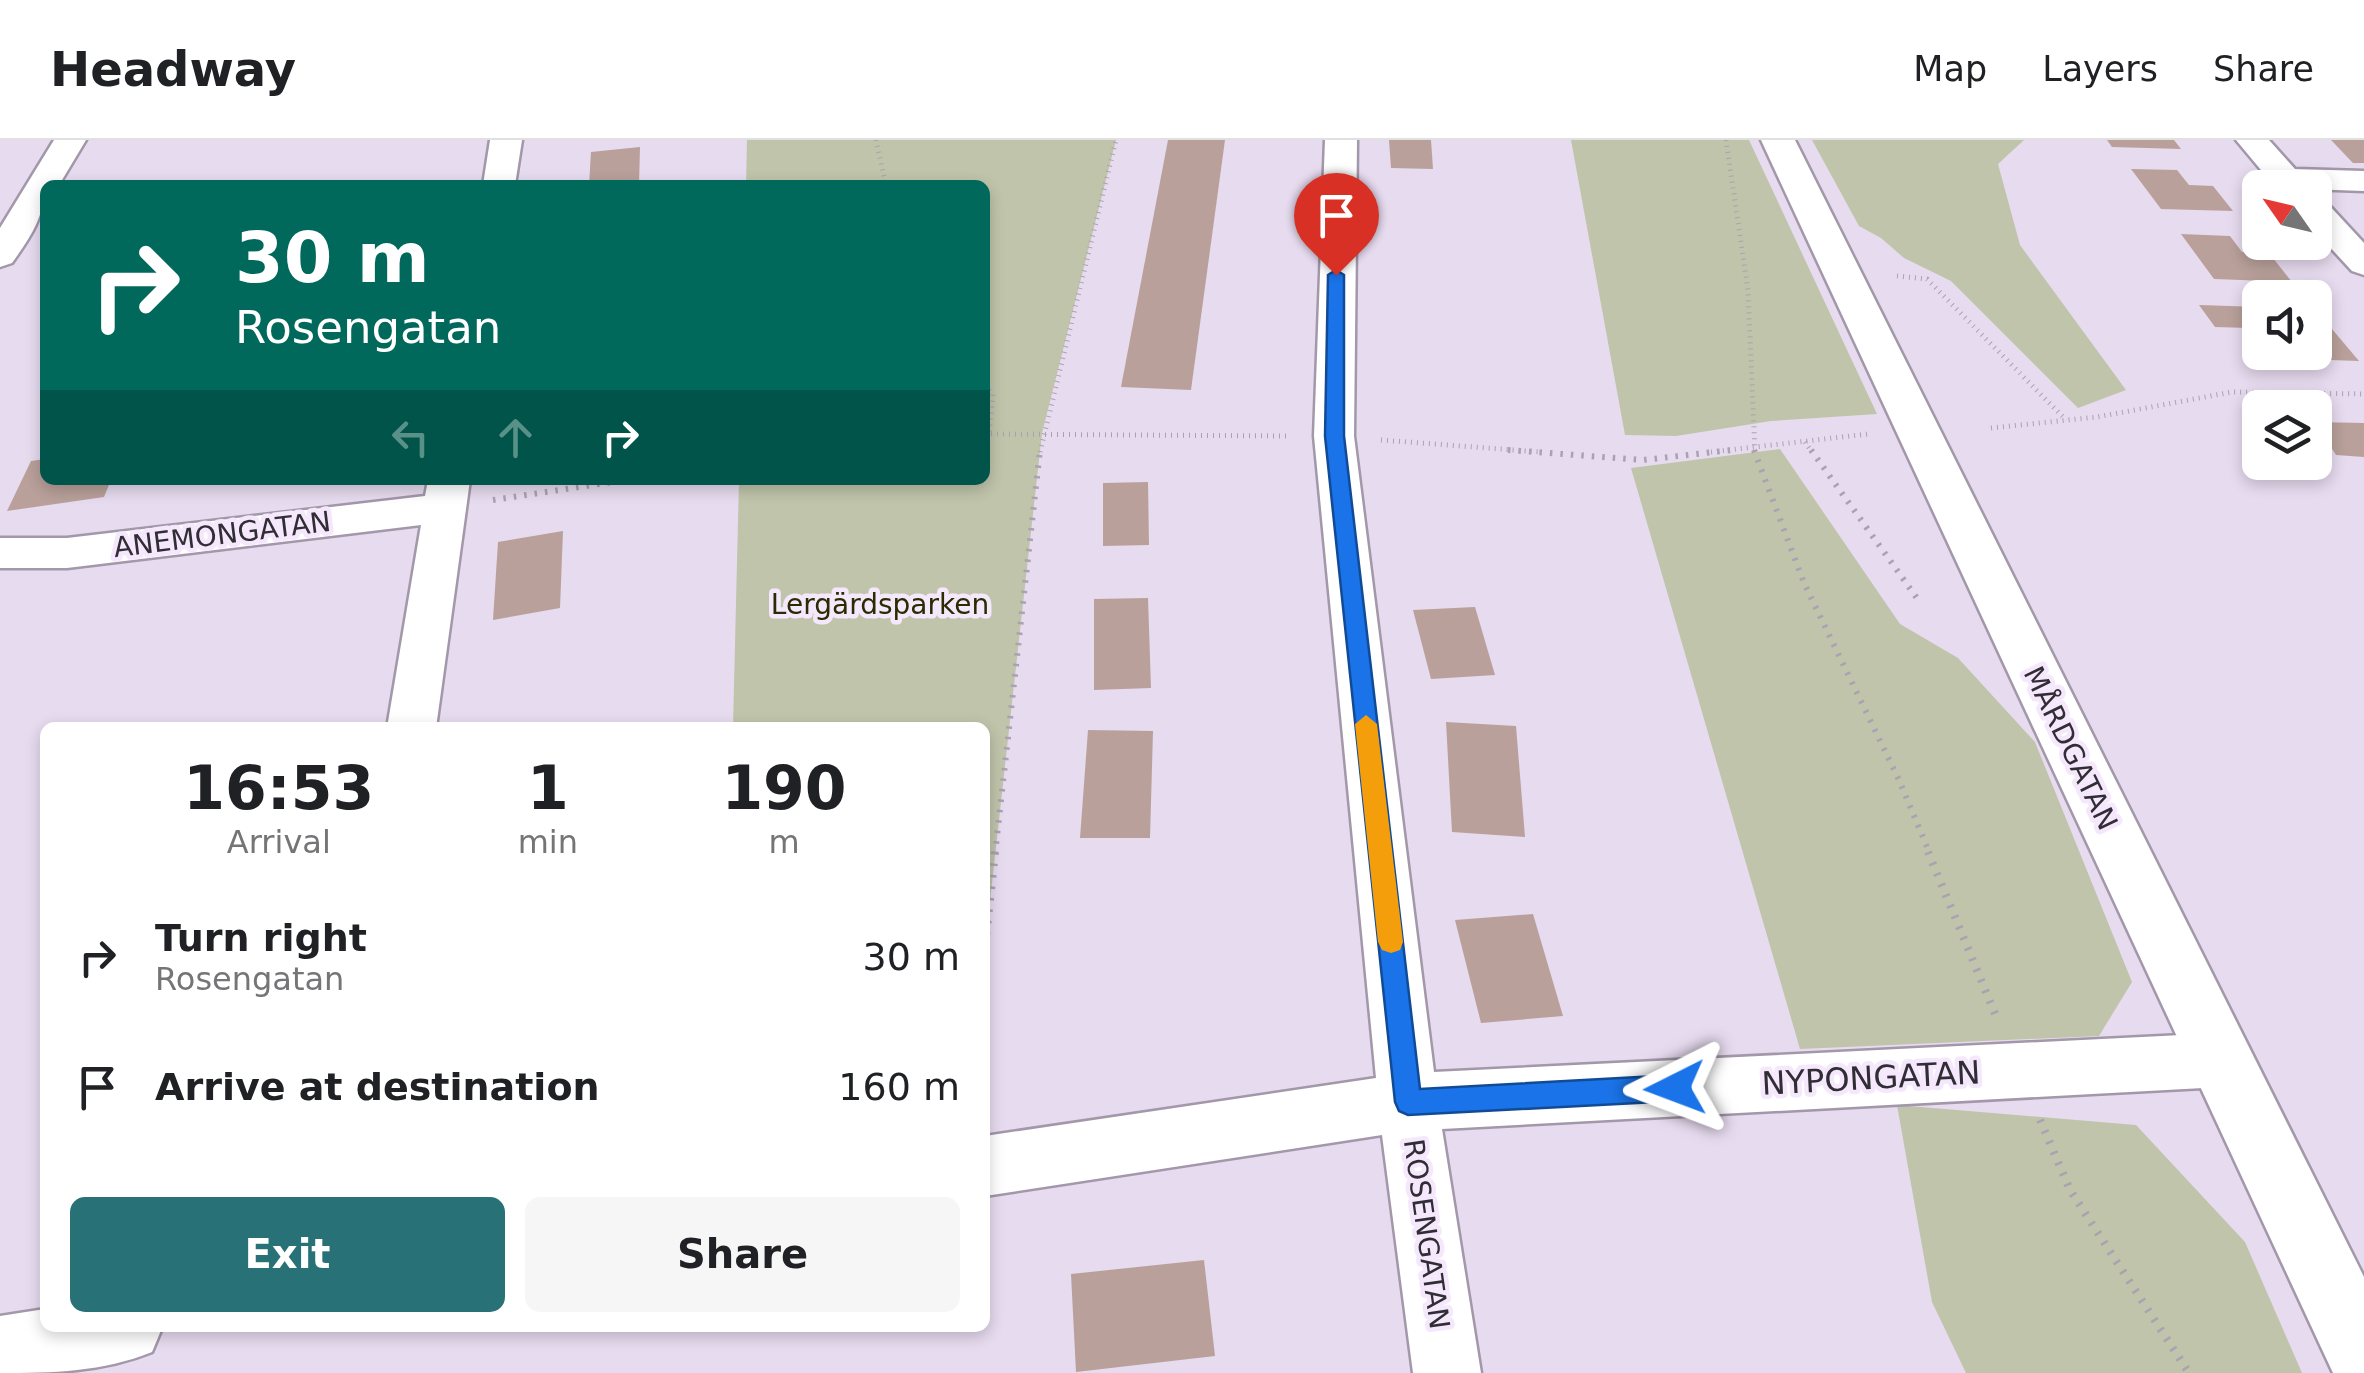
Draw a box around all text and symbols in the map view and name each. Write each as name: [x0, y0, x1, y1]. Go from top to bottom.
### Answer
text: Headway: [50, 41, 296, 97]
text: Map: [1913, 49, 1987, 89]
text: Layers: [2042, 49, 2158, 89]
text: Share: [2213, 49, 2314, 89]
north arrow: [2242, 170, 2332, 260]
map controls: [2242, 170, 2332, 480]
pin: [1294, 173, 1379, 276]
icon: arrive: [1309, 188, 1364, 243]
text: 30 m: [235, 217, 430, 299]
icon: right: [70, 220, 200, 350]
button: sound: [2242, 280, 2332, 370]
text: Rosengatan: [235, 301, 501, 354]
button: layers: [2242, 390, 2332, 480]
icon: left: [383, 410, 438, 465]
icon: ahead: [488, 410, 543, 465]
icon: right: [593, 410, 648, 465]
street label: ANEMONGATAN: [112, 505, 333, 564]
park label: Lergärdsparken: [771, 588, 989, 621]
street label: MÅRDGATAN: [2017, 661, 2125, 835]
text: 16:53: [183, 753, 374, 823]
text: 1: [527, 753, 569, 823]
text: 190: [721, 753, 847, 823]
text: Arrival: [227, 823, 331, 861]
text: min: [518, 823, 578, 861]
text: m: [768, 823, 800, 861]
text: Turn right: [155, 916, 367, 960]
icon: right: [70, 930, 125, 985]
text: 30 m: [863, 935, 960, 979]
text: Rosengatan: [155, 960, 344, 998]
position arrow: [1623, 1036, 1727, 1140]
street label: NYPONGATAN: [1761, 1053, 1981, 1103]
icon: arrive: [70, 1060, 125, 1115]
text: Arrive at destination: [155, 1065, 600, 1109]
text: 160 m: [838, 1065, 960, 1109]
street label: ROSENGATAN: [1397, 1137, 1456, 1331]
button: Exit: [70, 1197, 505, 1312]
button: Share: [525, 1197, 960, 1312]

